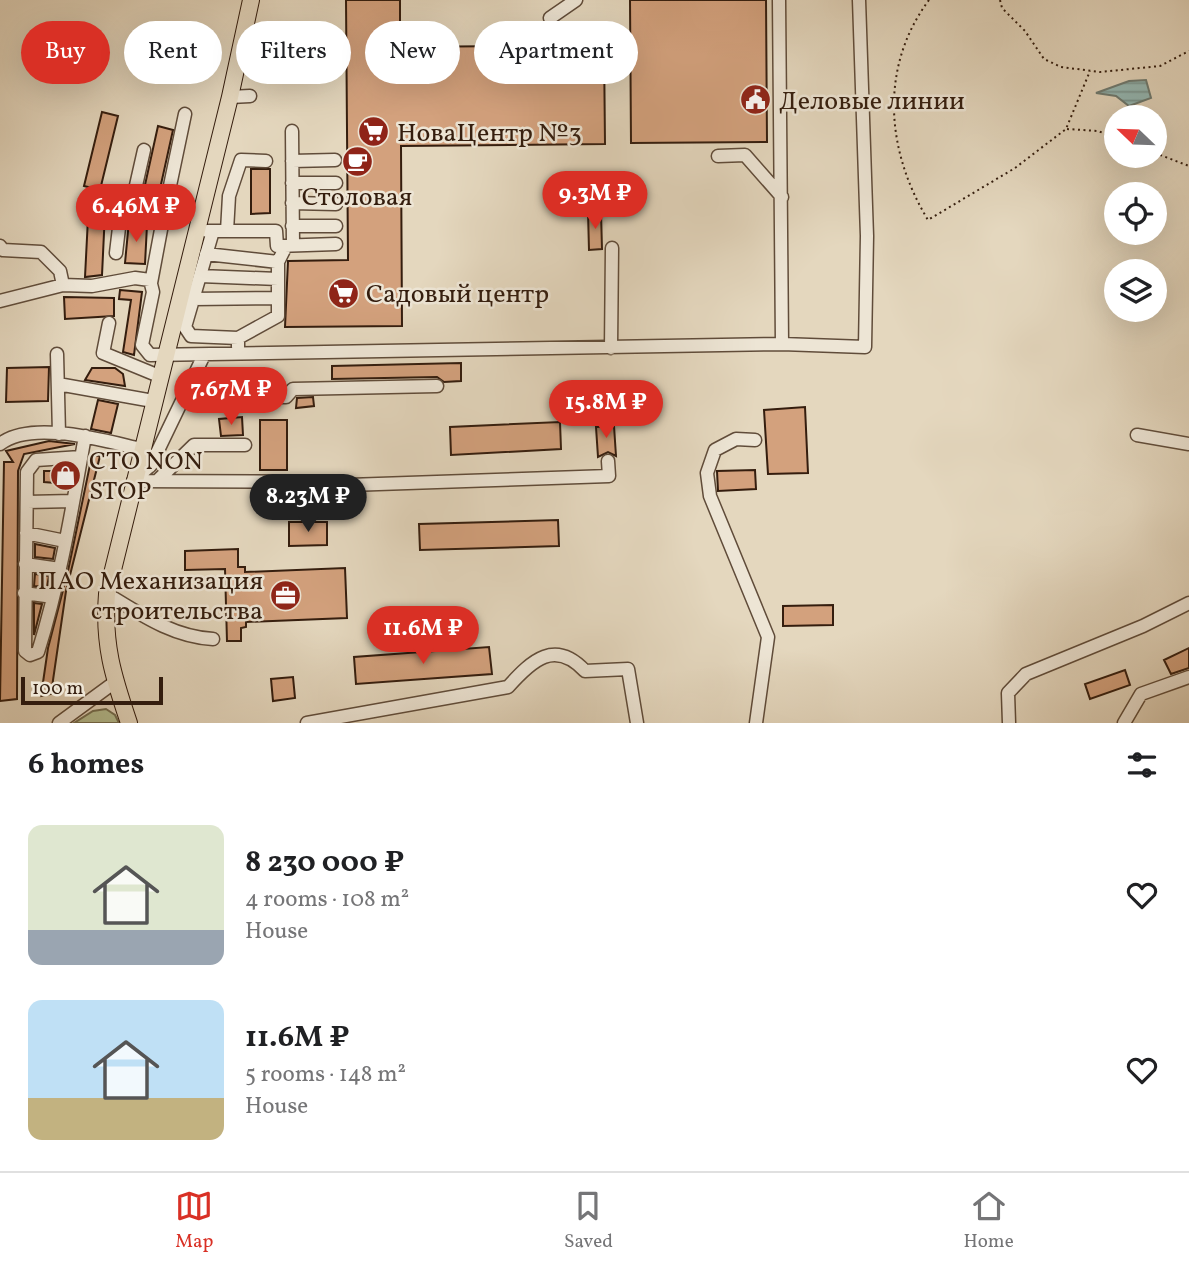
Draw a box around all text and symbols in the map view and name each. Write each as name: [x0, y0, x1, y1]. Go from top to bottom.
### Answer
chip: Buy: [21, 21, 110, 84]
chip: Rent: [124, 21, 222, 84]
chip: Filters: [236, 21, 351, 84]
chip: New: [365, 21, 460, 84]
chip: Apartment: [474, 21, 638, 84]
public building icon: Деловые линии: [739, 83, 773, 117]
place label: Деловые линии: [779, 84, 965, 120]
north arrow: [1104, 105, 1167, 168]
map controls: [1104, 105, 1167, 322]
supermarket icon: НоваЦентр №3: [357, 115, 391, 149]
place label: НоваЦентр №3: [397, 116, 582, 152]
cafe icon: Столовая: [340, 144, 374, 178]
pin: 9.3M ₽: [538, 172, 652, 231]
text: 9.3M ₽: [558, 178, 632, 210]
place label: Столовая: [302, 180, 412, 216]
button: locate: [1104, 182, 1167, 245]
pin: 6.46M ₽: [71, 184, 201, 244]
text: 6.46M ₽: [92, 191, 180, 223]
button: layers: [1104, 259, 1167, 322]
supermarket icon: Садовый центр: [326, 276, 360, 310]
place label: Садовый центр: [366, 277, 549, 313]
pin: 7.67M ₽: [166, 368, 296, 427]
text: 7.67M ₽: [190, 374, 272, 406]
pin: 15.8M ₽: [541, 380, 671, 440]
text: 15.8M ₽: [565, 387, 647, 419]
place label: СТО NON STOP: [89, 444, 203, 510]
shop icon: СТО NON STOP: [49, 458, 83, 492]
pin: 8.23M ₽: [243, 475, 373, 534]
text: 8.23M ₽: [266, 481, 350, 513]
place label: ПАО Механизация строительства: [38, 564, 263, 630]
office icon: ПАО Механизация строительства: [269, 578, 303, 612]
pin: 11.6M ₽: [358, 606, 488, 666]
text: 11.6M ₽: [383, 613, 463, 645]
scale bar: [21, 674, 163, 706]
text: 100 m: [32, 676, 83, 702]
text: 6 homes: [28, 744, 144, 786]
icon: filters: [1123, 746, 1161, 784]
text: 8 230 000 ₽: [245, 842, 404, 884]
icon: home: [84, 853, 168, 937]
icon: heart: [1123, 876, 1161, 914]
text: 4 rooms · 108 m²: [245, 884, 409, 916]
text: House: [245, 916, 308, 948]
text: 11.6M ₽: [245, 1017, 350, 1059]
icon: home: [84, 1028, 168, 1112]
icon: heart: [1123, 1051, 1161, 1089]
text: 5 rooms · 148 m²: [245, 1059, 406, 1091]
text: House: [245, 1091, 308, 1123]
tab: Map: [175, 1187, 213, 1255]
tab: Saved: [564, 1187, 613, 1255]
tab: Home: [963, 1187, 1014, 1255]

